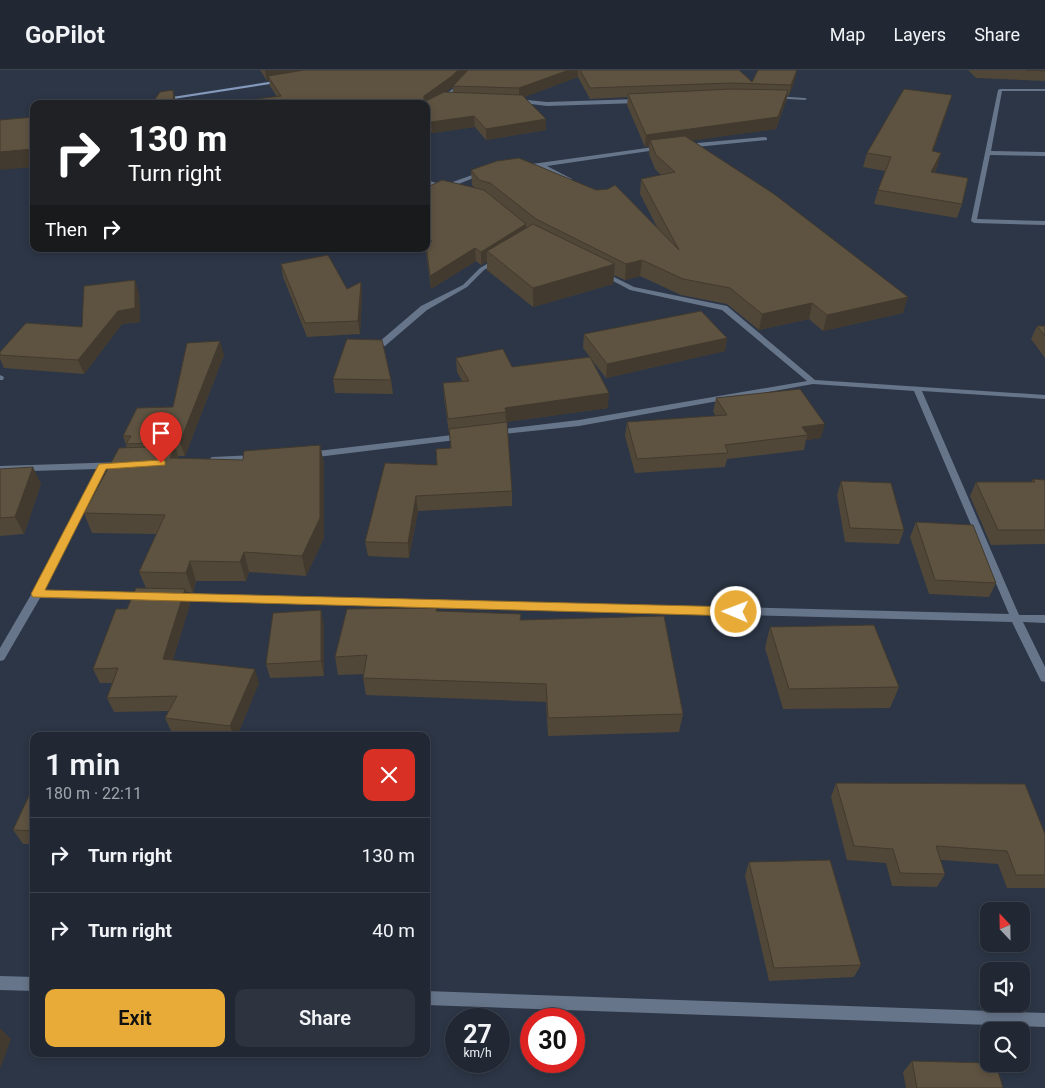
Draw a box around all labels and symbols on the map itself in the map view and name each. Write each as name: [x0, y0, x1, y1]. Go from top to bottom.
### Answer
pin: [140, 412, 182, 463]
position arrow: [709, 585, 761, 637]
north arrow: [980, 902, 1030, 952]
speed limit sign: 30: [520, 1008, 585, 1073]

